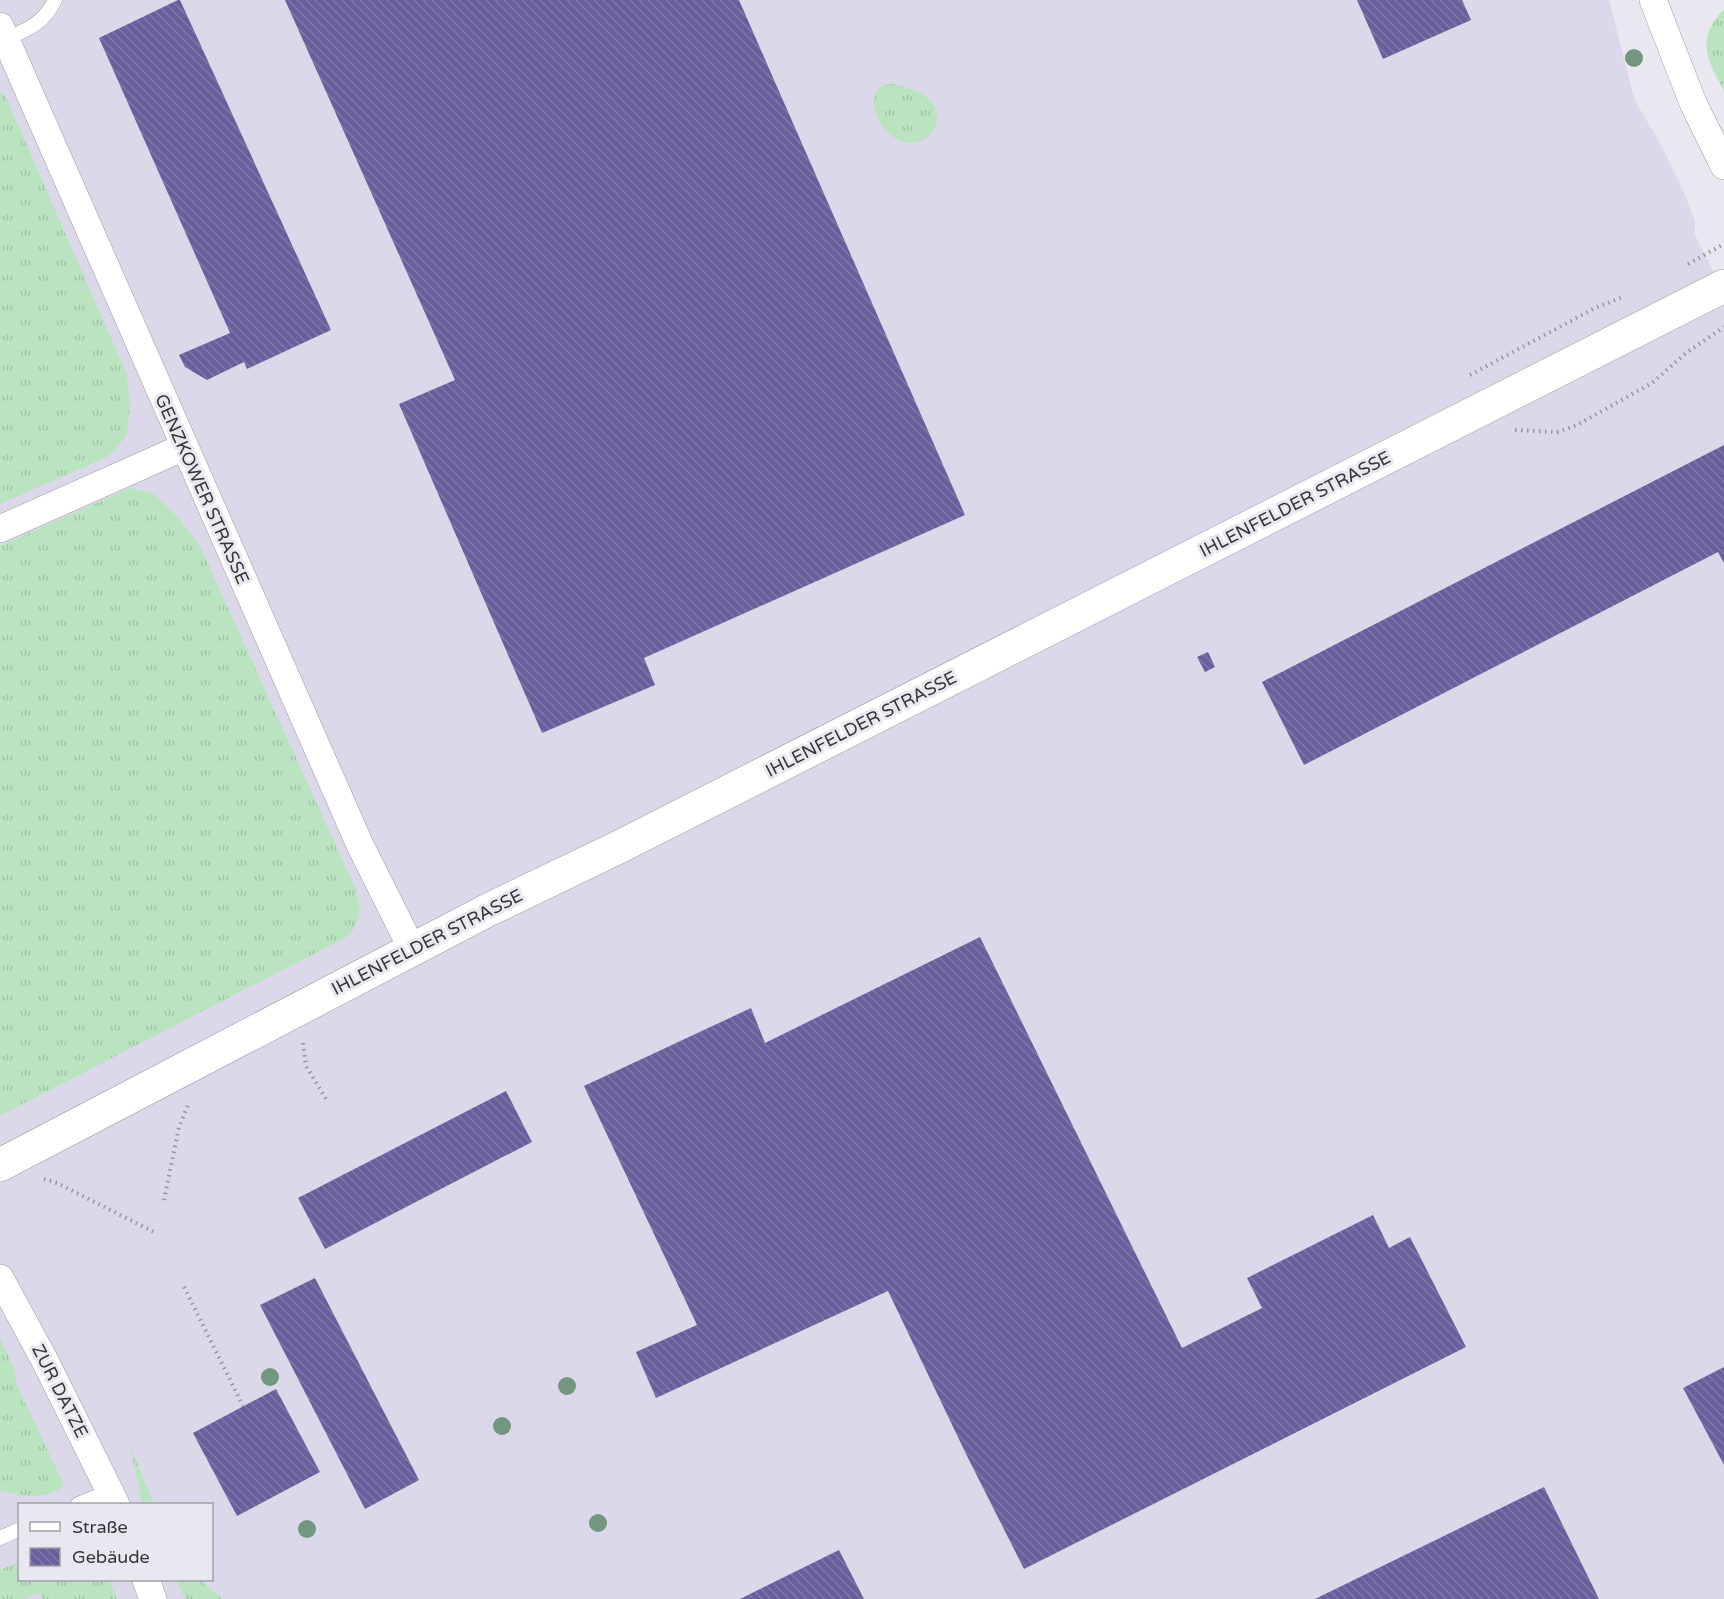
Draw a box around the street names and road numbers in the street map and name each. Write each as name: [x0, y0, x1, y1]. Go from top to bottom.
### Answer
street label: GENZKOWER STRASSE: [150, 391, 254, 587]
street label: IHLENFELDER STRASSE: [1196, 446, 1394, 562]
street label: IHLENFELDER STRASSE: [762, 666, 960, 782]
street label: IHLENFELDER STRASSE: [328, 884, 526, 1000]
street label: ZUR DATZE: [27, 1341, 93, 1441]

